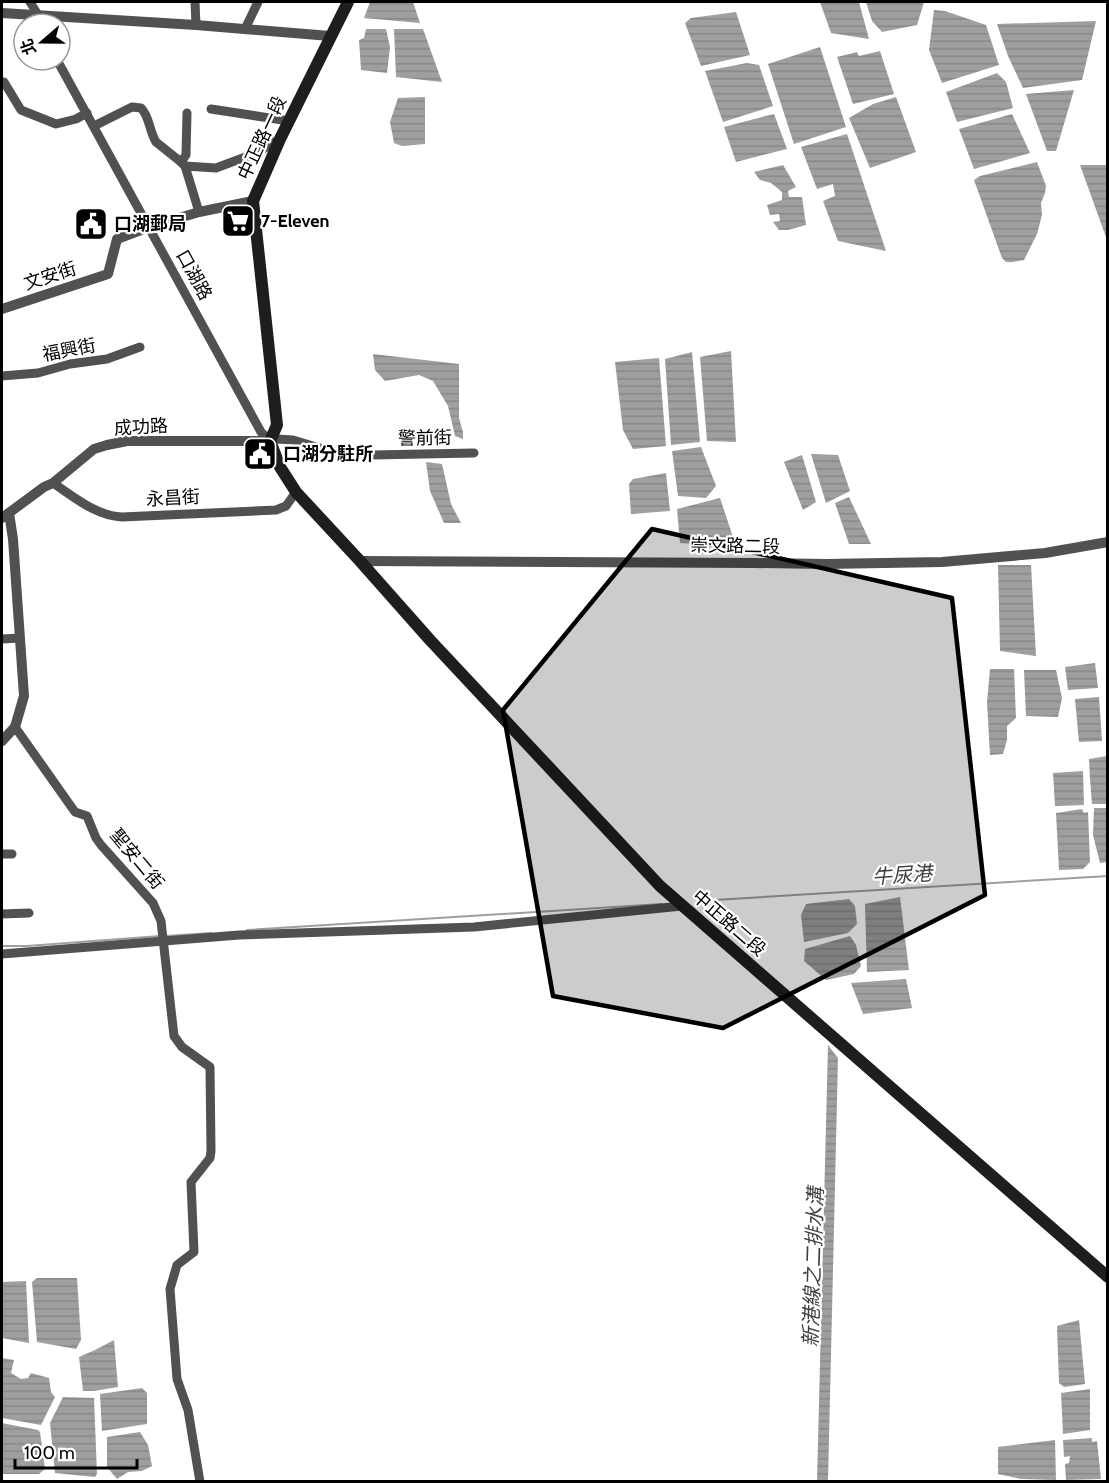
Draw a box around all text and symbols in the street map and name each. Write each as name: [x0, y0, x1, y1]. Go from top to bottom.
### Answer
north arrow: [12, 12, 72, 72]
text: 北: [17, 36, 40, 58]
street label: 中正路一段: [233, 93, 291, 183]
supermarket icon: 7-Eleven: [220, 203, 256, 239]
public building icon: 口湖郵局: [73, 206, 109, 242]
place label: 7-Eleven: [261, 210, 329, 232]
place label: 口湖郵局: [114, 213, 186, 235]
street label: 口湖路: [171, 246, 217, 304]
street label: 文安街: [21, 257, 79, 295]
street label: 福興街: [40, 334, 98, 366]
street label: 成功路: [113, 415, 169, 439]
street label: 警前街: [398, 427, 452, 449]
public building icon: 口湖分駐所: [242, 436, 278, 472]
place label: 口湖分駐所: [283, 443, 373, 465]
street label: 永昌街: [145, 486, 201, 510]
street label: 崇文路二段: [690, 534, 780, 558]
street label: 聖安二街: [105, 824, 169, 894]
water label: 牛尿港: [871, 861, 936, 889]
street label: 中正路二段: [688, 885, 770, 961]
water label: 新港線之二排水溝: [798, 1184, 828, 1347]
scale bar: [15, 1432, 136, 1470]
text: 100 m: [24, 1442, 75, 1464]

